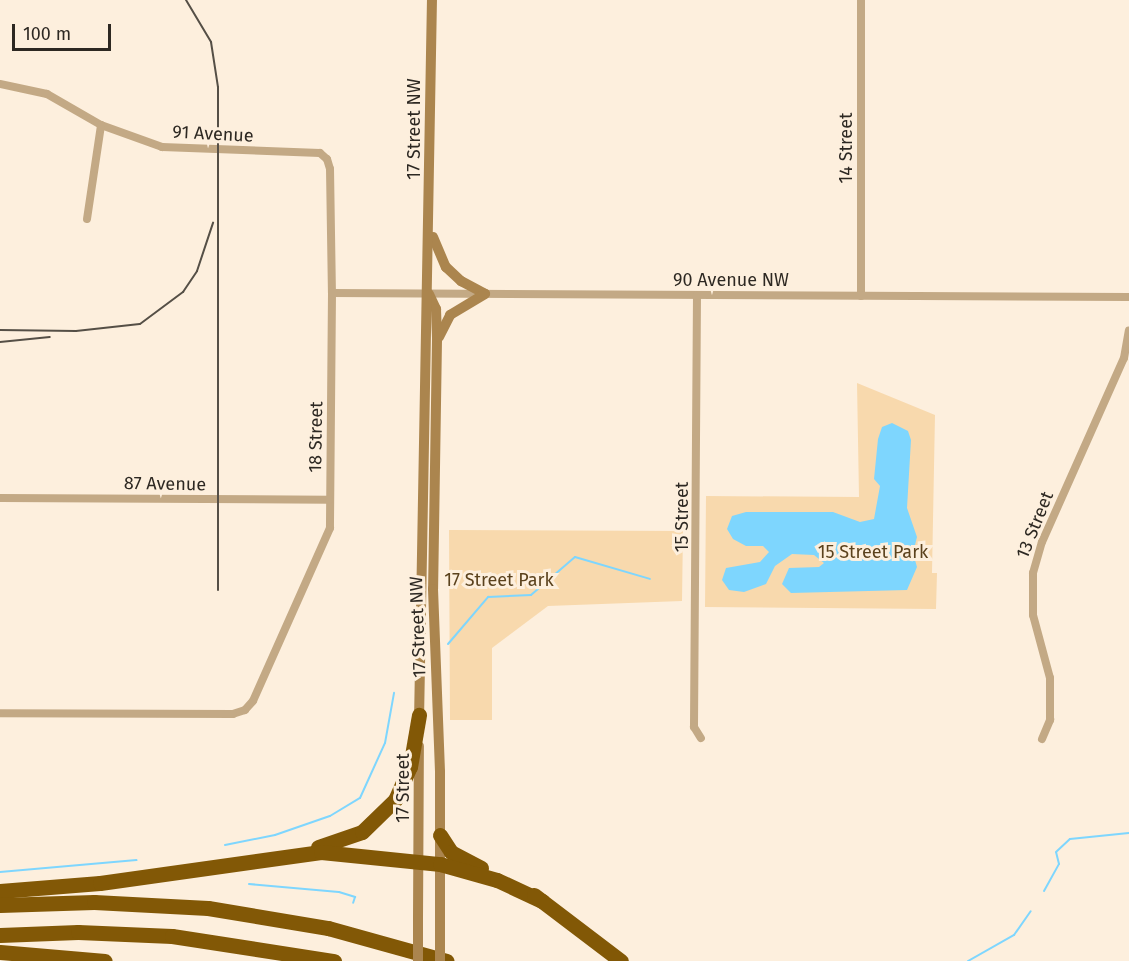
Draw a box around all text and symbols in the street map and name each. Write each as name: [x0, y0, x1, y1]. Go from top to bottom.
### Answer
scale bar: [15, 12, 114, 50]
text: 100 m: [23, 23, 71, 45]
street label: 17 Street NW: [403, 78, 425, 180]
street label: 14 Street: [835, 113, 857, 183]
street label: 91 Avenue: [172, 121, 254, 147]
street label: 90 Avenue NW: [673, 269, 789, 291]
street label: 18 Street: [305, 401, 327, 473]
street label: 87 Avenue: [124, 472, 206, 496]
street label: 15 Street: [671, 482, 693, 552]
street label: 13 Street: [1012, 488, 1058, 562]
park label: 15 Street Park: [818, 541, 928, 563]
park label: 17 Street Park: [444, 569, 554, 591]
street label: 17 Street NW: [405, 576, 431, 678]
street label: 17 Street: [392, 753, 414, 823]

